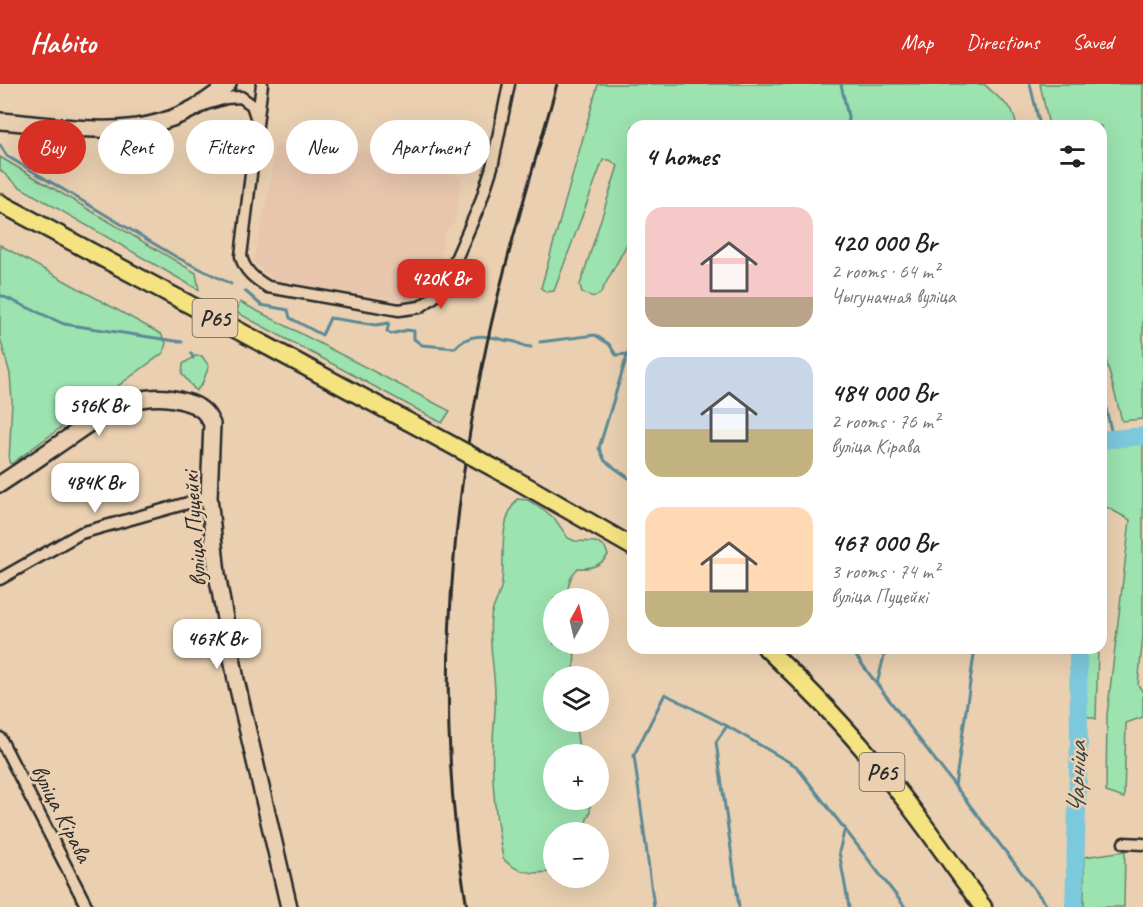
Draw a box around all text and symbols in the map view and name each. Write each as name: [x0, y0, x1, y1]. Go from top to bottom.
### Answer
text: Habito: [30, 25, 96, 60]
text: Map: [901, 29, 933, 55]
text: Directions: [966, 29, 1039, 55]
text: Saved: [1072, 29, 1113, 55]
chip: Buy: [18, 120, 86, 174]
chip: Rent: [98, 120, 174, 174]
chip: Filters: [186, 120, 274, 174]
chip: New: [286, 120, 358, 174]
chip: Apartment: [370, 120, 490, 174]
text: 4 homes: [645, 140, 718, 173]
icon: filters: [1056, 140, 1089, 173]
text: 420 000 Br: [831, 226, 937, 259]
icon: home: [693, 231, 765, 303]
pin: 420K Br: [386, 259, 496, 310]
text: 2 rooms · 64 m²: [831, 259, 939, 284]
text: 420K Br: [411, 266, 471, 291]
text: Чыгуначная вуліца: [831, 284, 956, 309]
road number: Р65: [192, 299, 238, 337]
text: 484 000 Br: [831, 376, 937, 409]
icon: home: [693, 381, 765, 453]
pin: 596K Br: [44, 386, 154, 437]
text: 596K Br: [69, 393, 129, 418]
text: 2 rooms · 76 m²: [831, 409, 939, 434]
text: вуліца Кірава: [831, 434, 919, 459]
pin: 484K Br: [40, 463, 150, 514]
street label: вуліца Пуцейкі: [175, 468, 213, 588]
text: 484K Br: [65, 470, 125, 495]
text: 467 000 Br: [831, 526, 937, 559]
icon: home: [693, 531, 765, 603]
text: 3 rooms · 74 m²: [831, 559, 939, 584]
text: вуліца Пуцейкі: [831, 584, 928, 609]
north arrow: [543, 588, 609, 654]
map controls: [543, 588, 609, 888]
pin: 467K Br: [162, 619, 272, 670]
text: 467K Br: [187, 626, 247, 651]
button: layers: [543, 666, 609, 732]
water label: Чарніца: [1059, 739, 1094, 814]
button: +: [543, 744, 609, 810]
road number: Р65: [860, 753, 904, 791]
street label: вуліца Кірава: [25, 759, 100, 868]
button: −: [543, 822, 609, 888]

